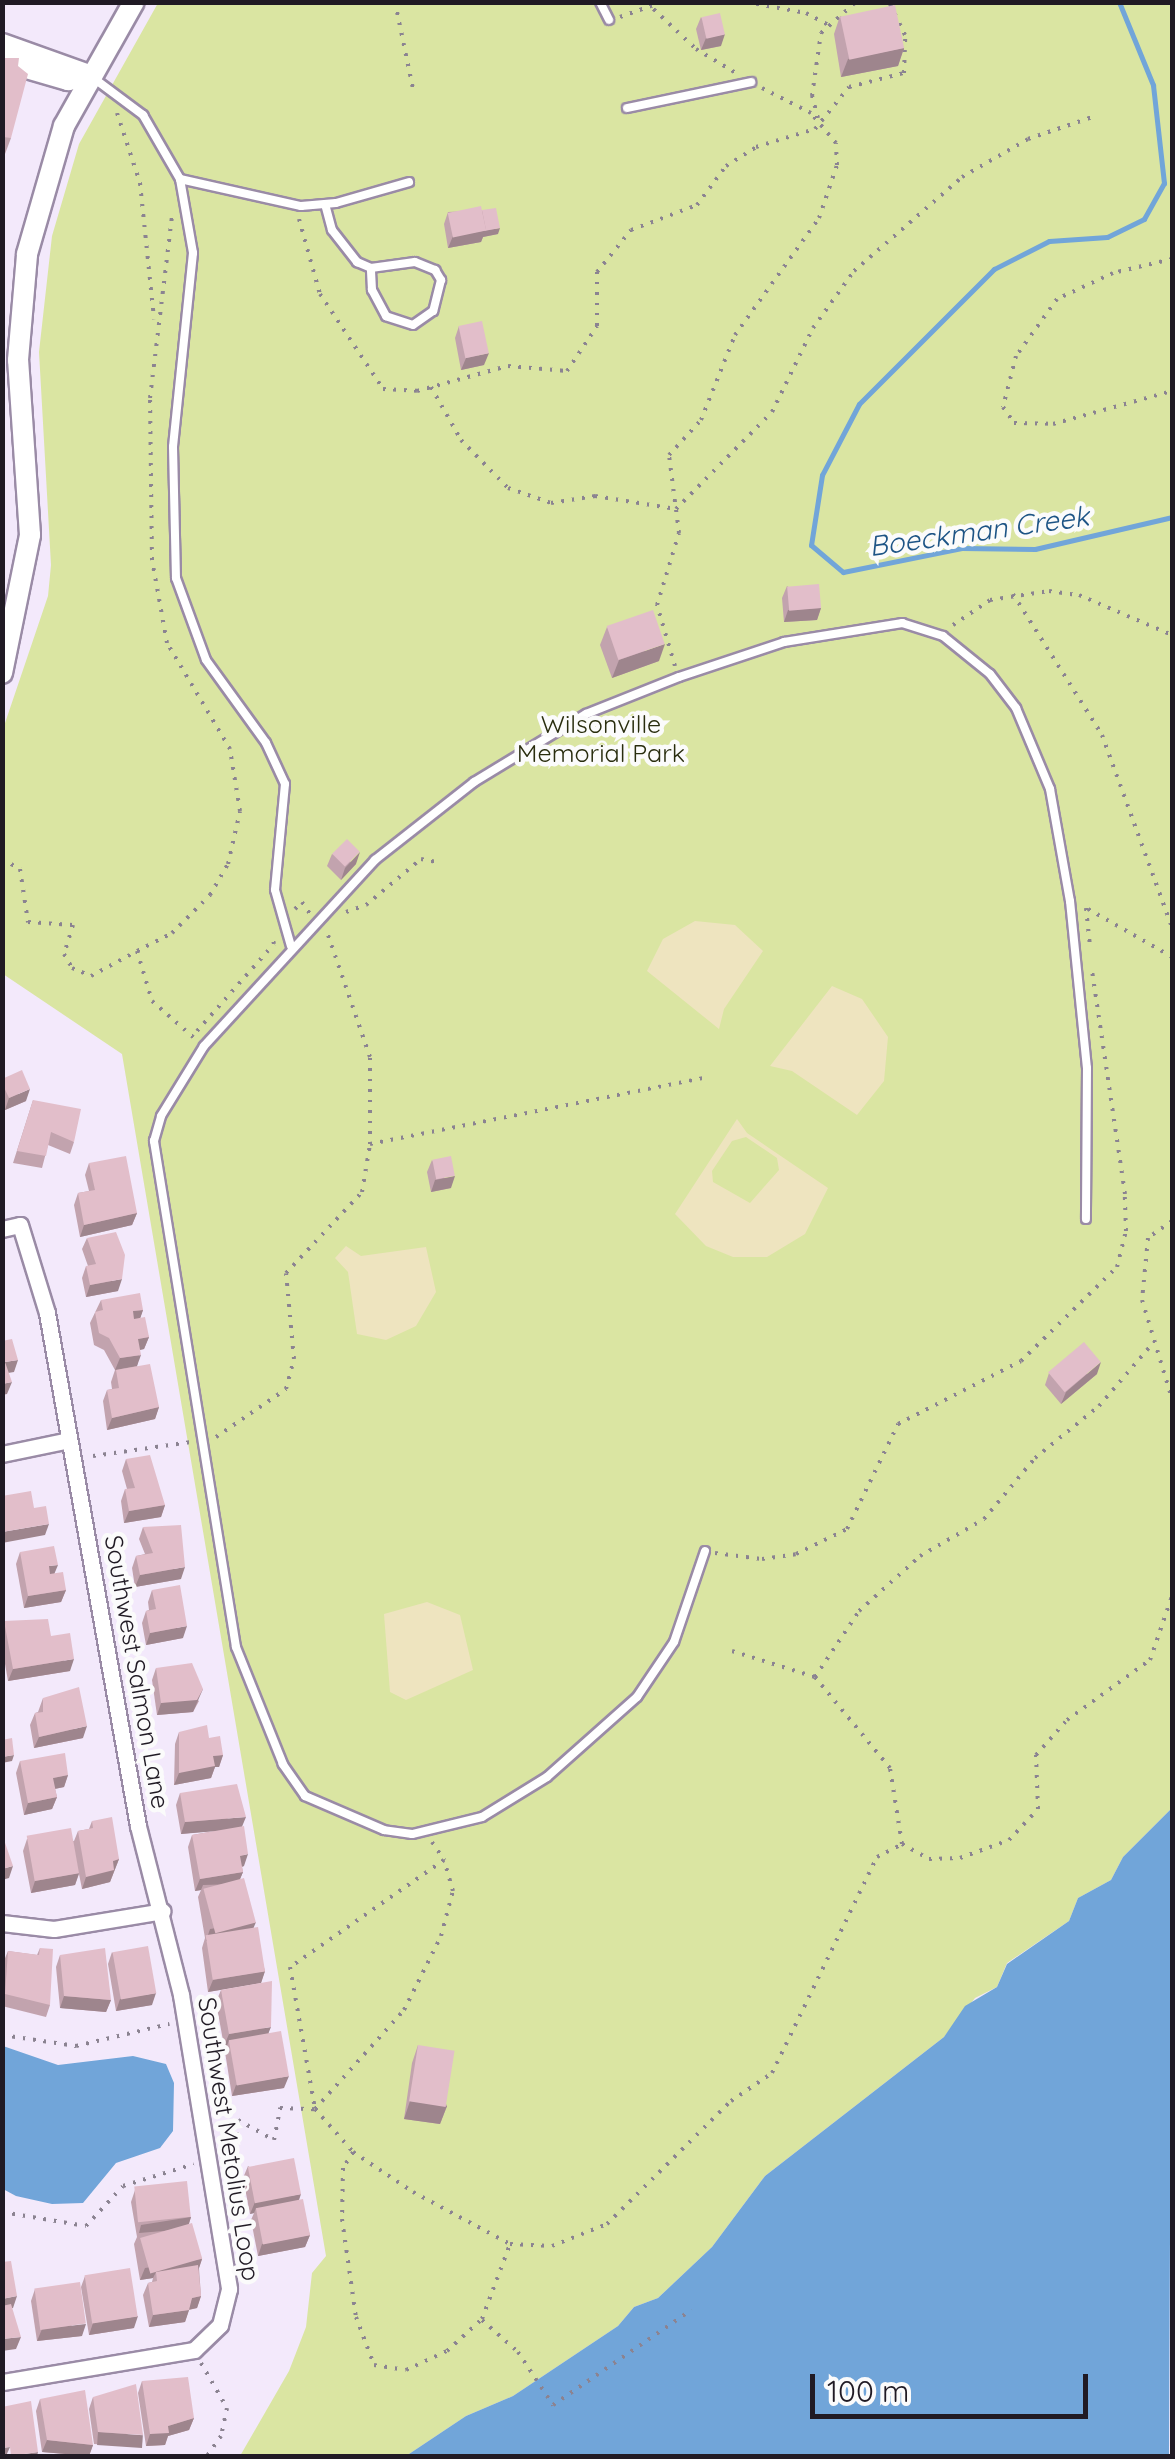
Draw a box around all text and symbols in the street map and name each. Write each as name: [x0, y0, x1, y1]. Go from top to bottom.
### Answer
water label: Boeckman Creek: [867, 499, 1091, 563]
park label: Wilsonville Memorial Park: [517, 710, 685, 769]
street label: Southwest Salmon Lane: [98, 1533, 176, 1811]
street label: Southwest Metolius Loop: [192, 1995, 266, 2283]
scale bar: [815, 2354, 1092, 2416]
text: 100 m: [827, 2372, 909, 2410]

